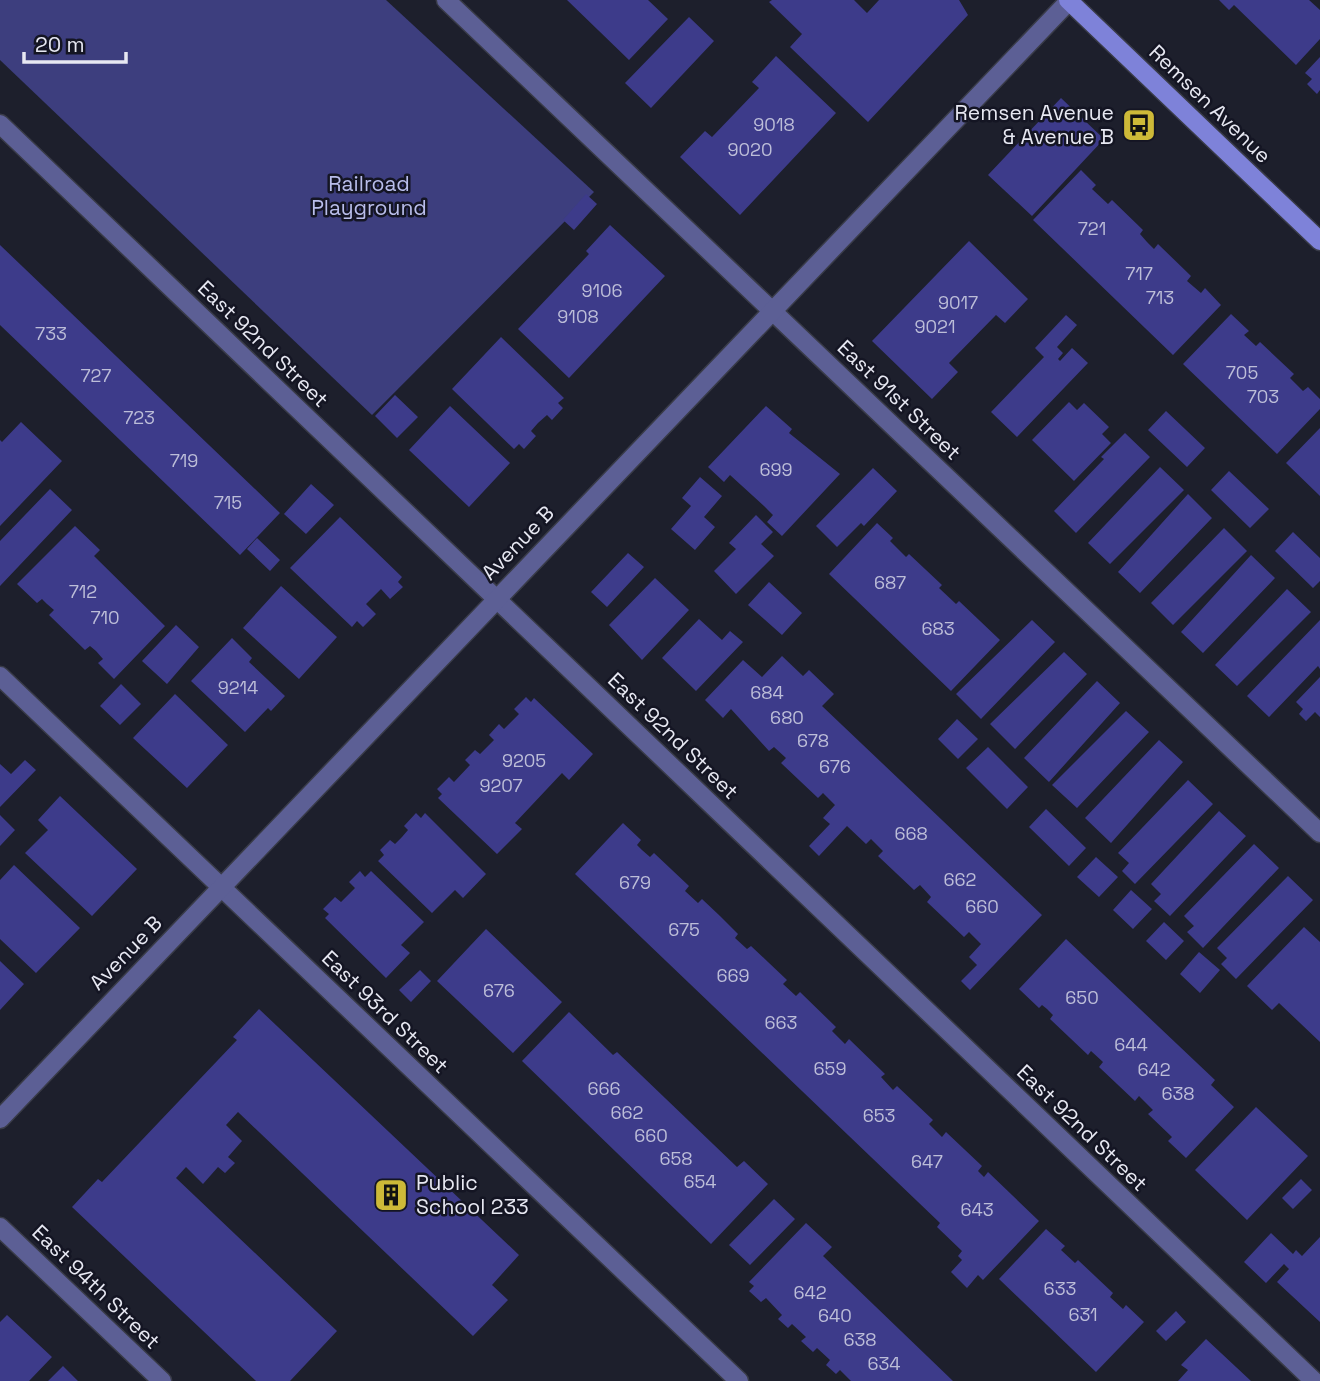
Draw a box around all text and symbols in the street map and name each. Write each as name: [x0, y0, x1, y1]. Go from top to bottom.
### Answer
scale bar: [24, 21, 126, 65]
text: 20 m: [35, 31, 85, 58]
street label: Remsen Avenue: [1144, 39, 1277, 169]
place label: Remsen Avenue & Avenue B: [955, 99, 1114, 150]
bus stop icon: Remsen Avenue & Avenue B: [1120, 106, 1158, 144]
house number: 9018: [753, 113, 795, 136]
house number: 9020: [728, 138, 772, 161]
park label: Railroad Playground: [311, 170, 427, 221]
house number: 721: [1078, 217, 1106, 240]
house number: 717: [1125, 262, 1153, 285]
street label: East 92nd Street: [192, 274, 334, 413]
house number: 9106: [581, 279, 623, 302]
house number: 713: [1146, 286, 1174, 309]
house number: 9017: [938, 291, 978, 314]
house number: 9108: [557, 305, 599, 328]
house number: 9021: [915, 315, 955, 338]
house number: 733: [35, 322, 67, 345]
street label: East 91st Street: [832, 334, 967, 465]
house number: 705: [1226, 361, 1258, 384]
house number: 727: [81, 364, 111, 387]
house number: 703: [1247, 385, 1279, 408]
house number: 723: [123, 406, 155, 429]
house number: 719: [170, 449, 198, 472]
house number: 699: [759, 458, 793, 481]
house number: 715: [214, 491, 242, 514]
street label: Avenue B: [475, 500, 560, 586]
house number: 687: [874, 571, 906, 594]
house number: 712: [69, 580, 97, 603]
house number: 710: [90, 606, 120, 629]
house number: 683: [921, 617, 955, 640]
street label: East 92nd Street: [602, 666, 744, 805]
house number: 9214: [218, 676, 258, 699]
house number: 684: [750, 681, 784, 704]
house number: 680: [770, 706, 804, 729]
house number: 678: [797, 729, 829, 752]
house number: 9205: [502, 749, 546, 772]
house number: 676: [819, 755, 851, 778]
house number: 9207: [479, 774, 523, 797]
house number: 668: [894, 822, 928, 845]
house number: 662: [944, 868, 976, 891]
house number: 679: [619, 871, 651, 894]
house number: 660: [965, 895, 999, 918]
street label: Avenue B: [83, 910, 168, 996]
house number: 675: [668, 918, 700, 941]
street label: East 93rd Street: [316, 944, 454, 1079]
house number: 669: [716, 964, 750, 987]
house number: 676: [483, 979, 515, 1002]
house number: 650: [1065, 986, 1099, 1009]
house number: 663: [765, 1011, 797, 1034]
house number: 644: [1114, 1033, 1148, 1056]
house number: 659: [814, 1057, 846, 1080]
street label: East 92nd Street: [1011, 1058, 1153, 1197]
house number: 642: [1137, 1058, 1171, 1081]
house number: 666: [587, 1077, 621, 1100]
house number: 638: [1161, 1082, 1195, 1105]
house number: 662: [611, 1101, 643, 1124]
house number: 653: [863, 1104, 895, 1127]
house number: 660: [634, 1124, 668, 1147]
house number: 658: [659, 1147, 693, 1170]
house number: 647: [911, 1150, 943, 1173]
place label: Public School 233: [416, 1169, 529, 1220]
house number: 654: [683, 1170, 717, 1193]
building icon: Public School 233: [372, 1176, 410, 1214]
house number: 643: [960, 1198, 994, 1221]
street label: East 94th Street: [27, 1219, 166, 1355]
house number: 633: [1044, 1277, 1076, 1300]
house number: 642: [793, 1281, 827, 1304]
house number: 631: [1068, 1303, 1098, 1326]
house number: 640: [818, 1304, 852, 1327]
house number: 638: [843, 1328, 877, 1351]
house number: 634: [867, 1352, 901, 1375]

